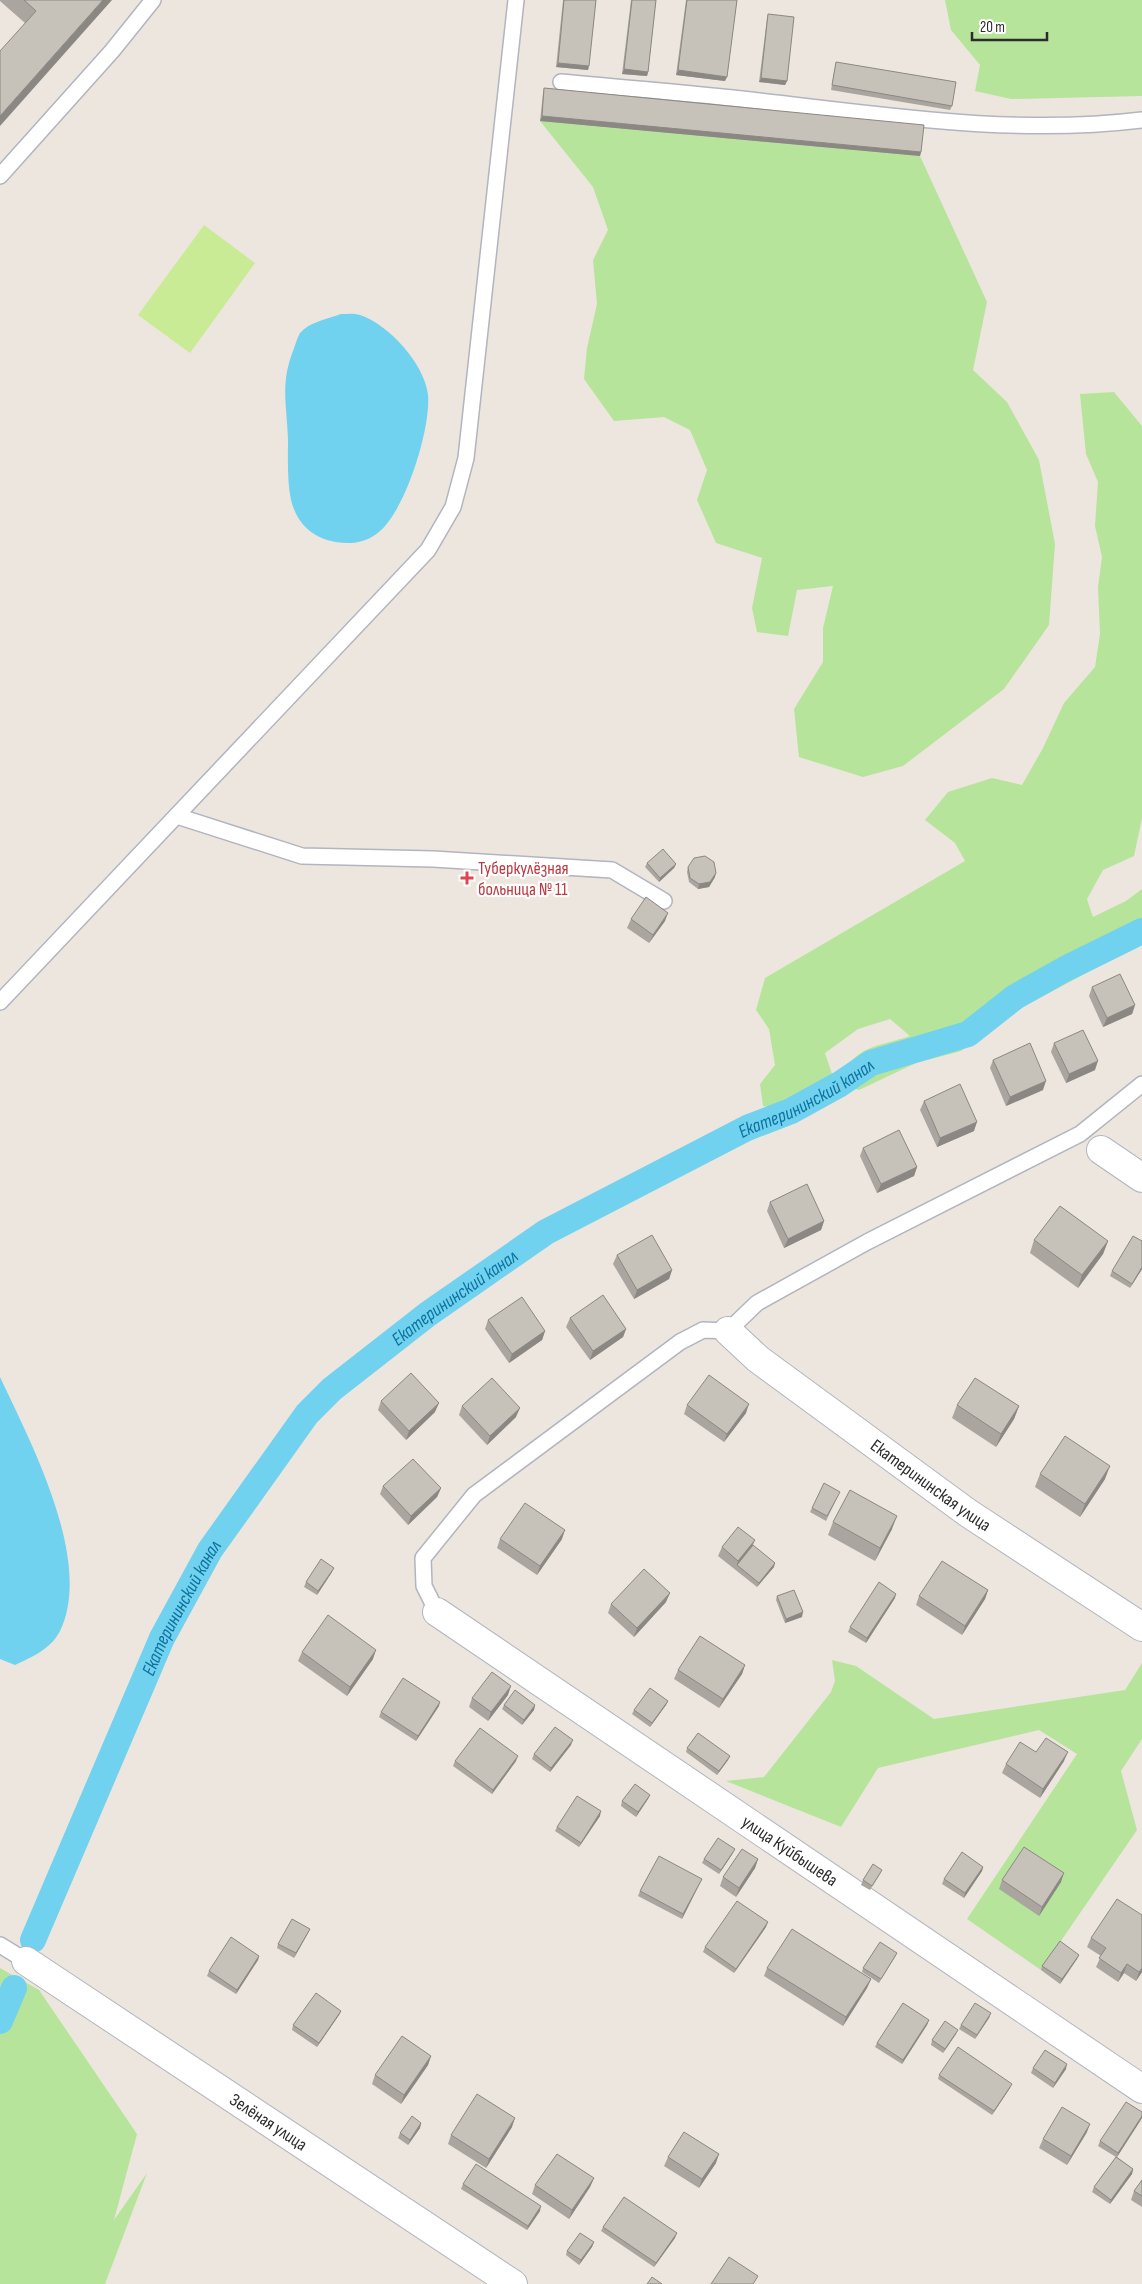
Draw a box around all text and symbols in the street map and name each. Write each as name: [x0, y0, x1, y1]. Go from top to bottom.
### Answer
scale bar: [972, 10, 1047, 42]
text: 20 m: [980, 18, 1005, 37]
place label: Туберкулёзная больница № 11: [478, 858, 569, 900]
marker: Туберкулёзная больница № 11: [460, 871, 474, 885]
water label: Екатерининский канал: [734, 1054, 879, 1144]
water label: Екатерининский канал: [387, 1245, 523, 1351]
street label: Екатерининская улица: [866, 1435, 995, 1536]
water label: Екатерининский канал: [137, 1536, 227, 1679]
street label: улица Куйбышева: [738, 1811, 842, 1891]
street label: Зелёная улица: [226, 2089, 311, 2155]

